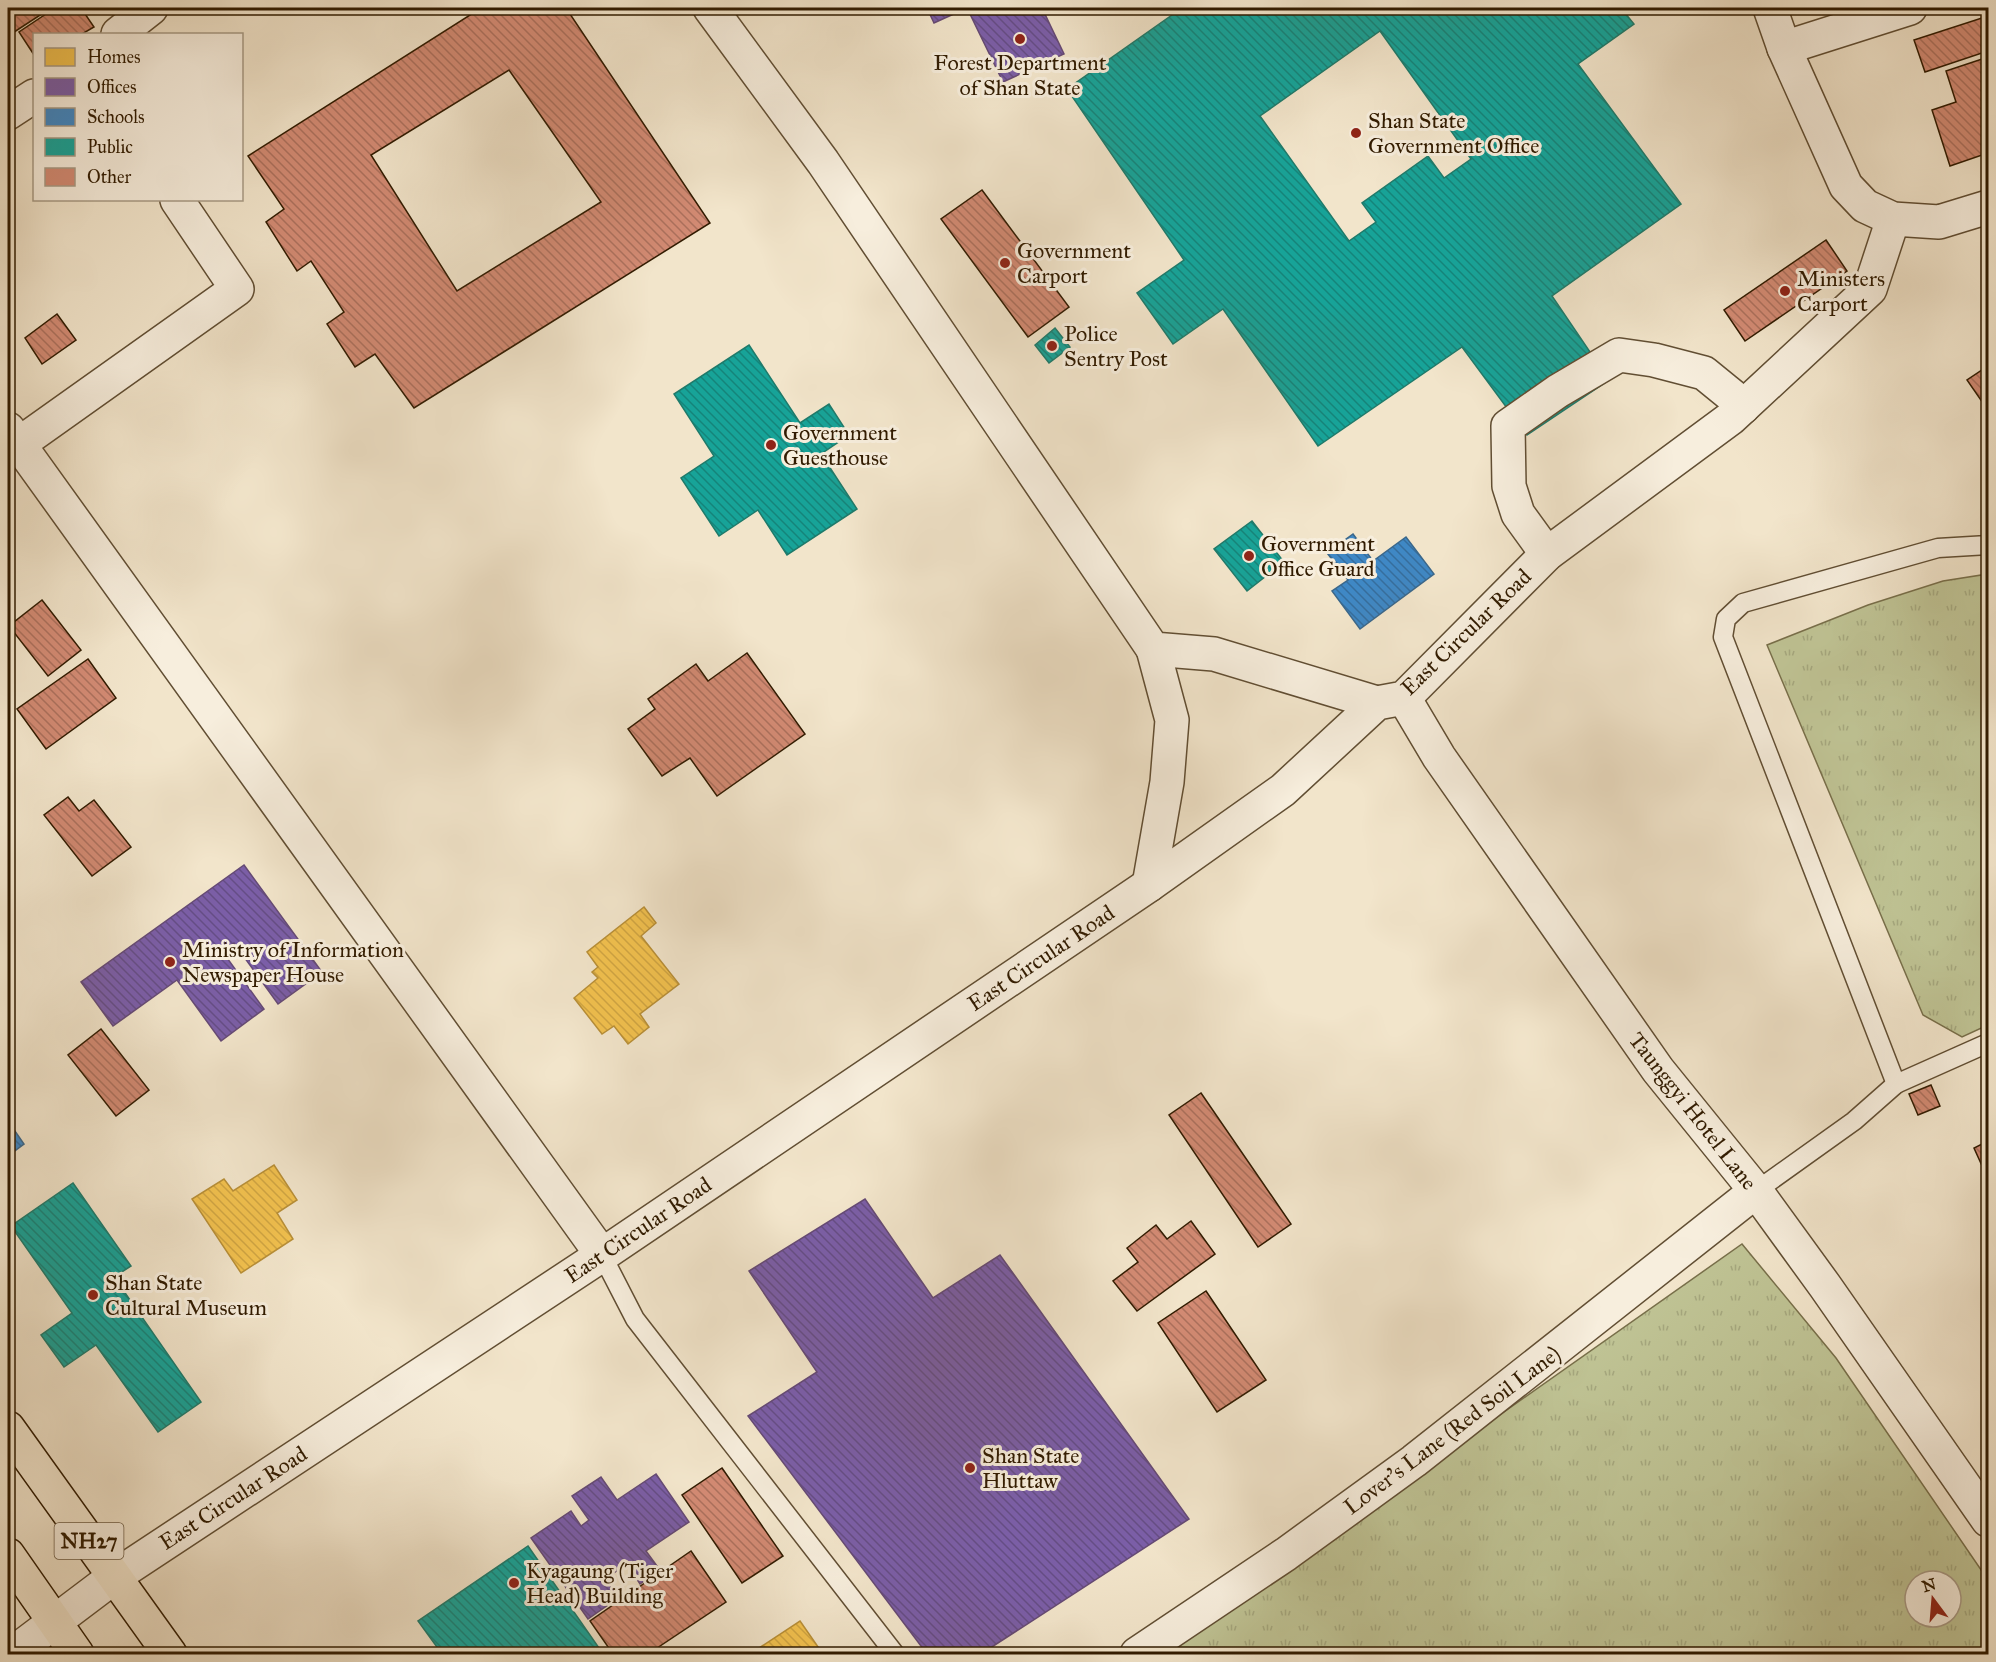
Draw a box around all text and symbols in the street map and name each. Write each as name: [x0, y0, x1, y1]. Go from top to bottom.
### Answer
marker: Forest Department of Shan State: [1013, 32, 1027, 46]
legend: [33, 33, 243, 201]
text: Homes: [87, 46, 141, 68]
place label: Forest Department of Shan State: [934, 49, 1107, 101]
text: Offices: [87, 76, 137, 98]
text: Schools: [87, 106, 145, 128]
place label: Shan State Government Office: [1368, 107, 1539, 159]
marker: Shan State Government Office: [1349, 126, 1363, 140]
text: Public: [87, 136, 133, 158]
text: Other: [87, 166, 132, 188]
place label: Government Carport: [1017, 237, 1131, 289]
marker: Government Carport: [998, 256, 1012, 270]
place label: Ministers Carport: [1797, 265, 1885, 317]
marker: Ministers Carport: [1778, 284, 1792, 298]
place label: Police Sentry Post: [1064, 320, 1168, 372]
marker: Police Sentry Post: [1045, 339, 1059, 353]
place label: Government Guesthouse: [783, 419, 897, 471]
marker: Government Guesthouse: [764, 438, 778, 452]
place label: Government Office Guard: [1261, 530, 1375, 582]
marker: Government Office Guard: [1242, 549, 1256, 563]
street label: East Circular Road: [1395, 563, 1537, 701]
street label: East Circular Road: [963, 899, 1119, 1017]
place label: Ministry of Information Newspaper House: [182, 936, 404, 988]
marker: Ministry of Information Newspaper House: [163, 955, 177, 969]
street label: Taunggyi Hotel Lane: [1623, 1027, 1763, 1195]
street label: East Circular Road: [560, 1171, 716, 1289]
place label: Shan State Cultural Museum: [105, 1269, 267, 1321]
marker: Shan State Cultural Museum: [86, 1288, 100, 1302]
street label: Lover's Lane (Red Soil Lane): [1338, 1340, 1566, 1520]
street label: East Circular Road: [154, 1440, 312, 1556]
place label: Shan State Hluttaw: [982, 1442, 1080, 1494]
marker: Shan State Hluttaw: [963, 1461, 977, 1475]
road number: NH27: [54, 1523, 124, 1559]
place label: Kyagaung (Tiger Head) Building: [526, 1557, 674, 1609]
north arrow: [1903, 1569, 1963, 1629]
text: N: [1920, 1574, 1939, 1596]
marker: Kyagaung (Tiger Head) Building: [507, 1576, 521, 1590]

